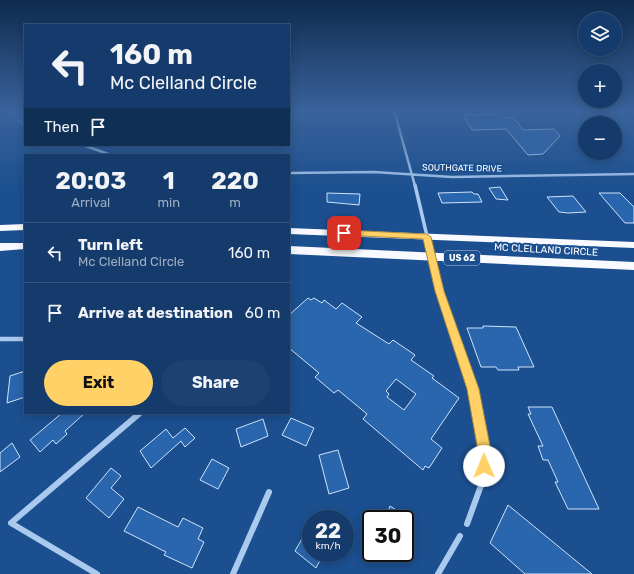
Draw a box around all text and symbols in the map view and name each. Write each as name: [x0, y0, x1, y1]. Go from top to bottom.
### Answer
map controls: [578, 12, 622, 160]
button: layers: [578, 12, 622, 56]
text: 160 m: [110, 38, 193, 71]
icon: left: [44, 40, 96, 92]
button: +: [578, 64, 622, 108]
text: Mc Clelland Circle: [110, 72, 257, 94]
icon: arrive: [87, 116, 109, 138]
button: −: [578, 116, 622, 160]
text: Then: [44, 118, 79, 136]
street label: SOUTHGATE DRIVE: [422, 162, 502, 174]
text: 20:03: [55, 167, 126, 195]
text: 1: [163, 167, 175, 195]
text: 220: [211, 167, 259, 195]
text: Arrival: [71, 195, 110, 210]
text: min: [157, 195, 180, 210]
text: m: [229, 195, 241, 210]
pin: [327, 216, 361, 250]
icon: arrive: [333, 222, 355, 244]
text: Turn left: [78, 236, 143, 254]
street label: MC CLELLAND CIRCLE: [494, 241, 598, 259]
icon: left: [44, 242, 66, 264]
text: 160 m: [228, 244, 270, 262]
road number: US 62: [444, 251, 480, 265]
text: Mc Clelland Circle: [78, 254, 184, 269]
icon: arrive: [44, 302, 66, 324]
text: Arrive at destination: [78, 304, 233, 322]
text: 60 m: [245, 304, 280, 322]
button: Exit: [44, 360, 153, 406]
button: Share: [161, 360, 270, 406]
position arrow: [463, 445, 505, 487]
speed limit sign: 30: [362, 510, 414, 562]
text: 22: [315, 519, 341, 543]
text: km/h: [316, 540, 340, 552]

